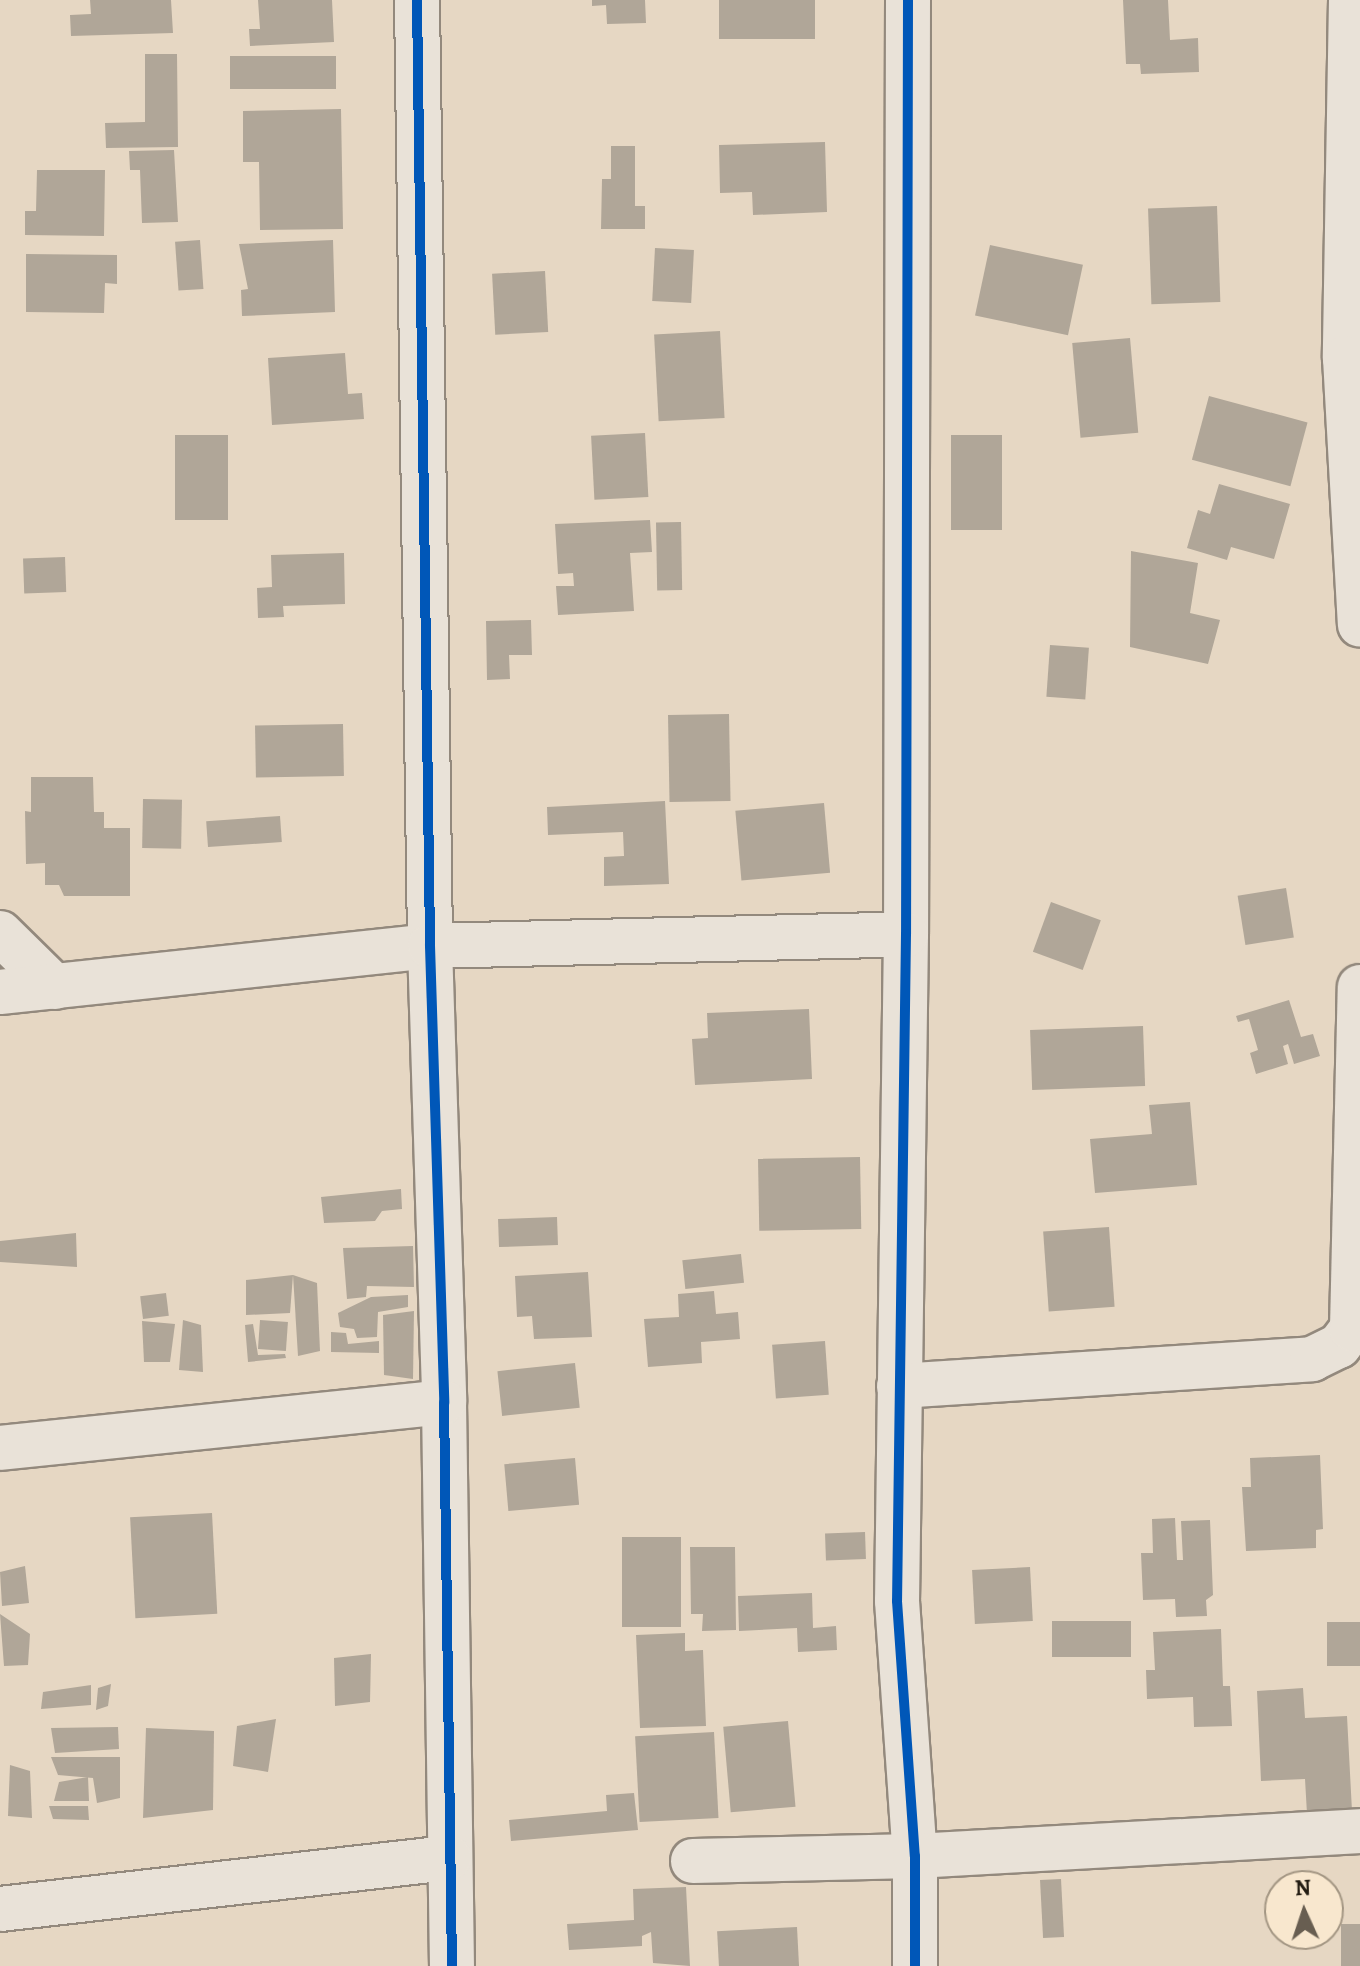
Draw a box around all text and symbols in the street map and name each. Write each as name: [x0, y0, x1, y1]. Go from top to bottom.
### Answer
north arrow: [1264, 1870, 1344, 1950]
text: N: [1294, 1873, 1312, 1903]

